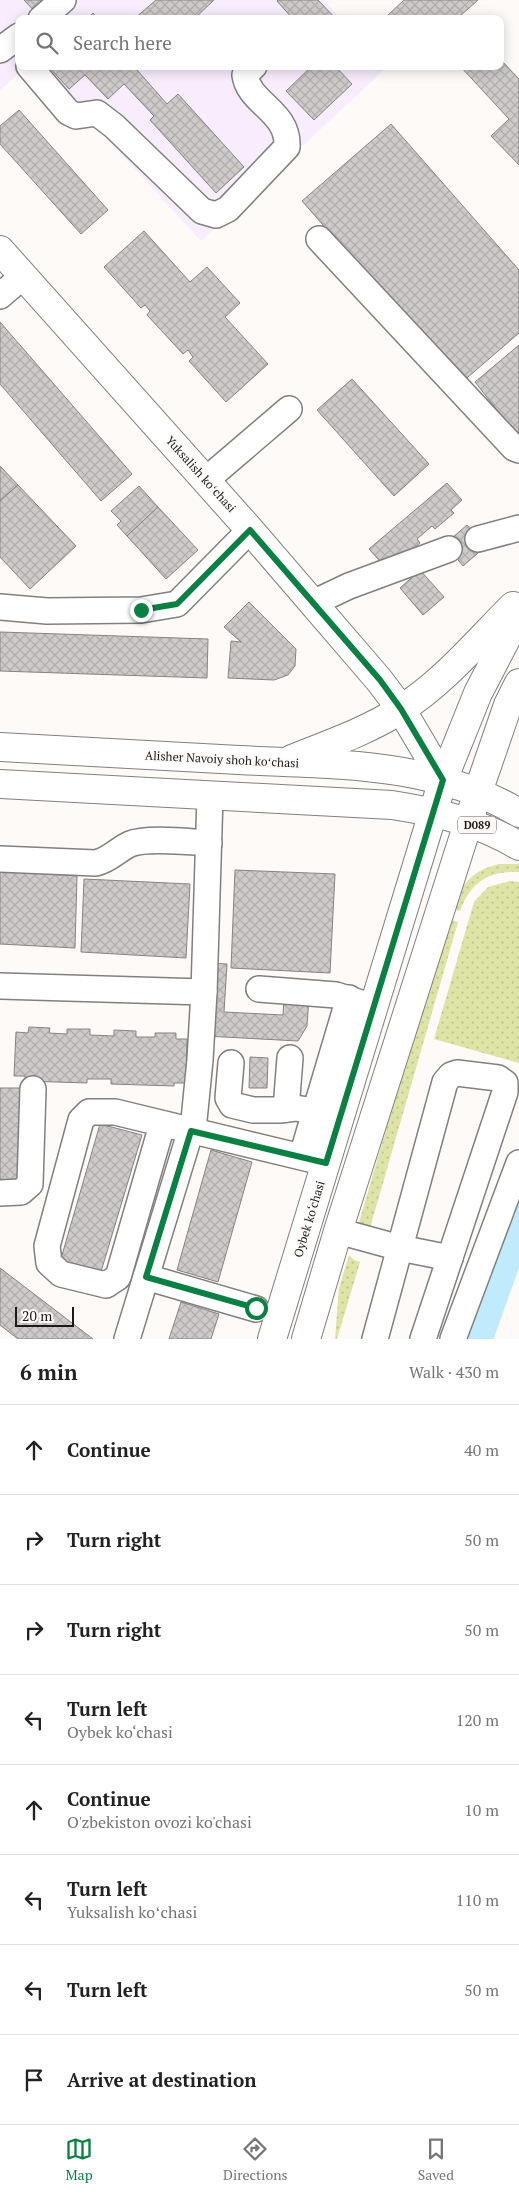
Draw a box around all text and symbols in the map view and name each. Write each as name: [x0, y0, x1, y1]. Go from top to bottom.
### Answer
search box: [15, 15, 504, 70]
icon: search: [33, 29, 61, 57]
text: Search here: [73, 30, 172, 55]
street label: Yuksalish koʻchasi: [163, 433, 240, 516]
route end: [130, 599, 153, 622]
street label: Alisher Navoiy shoh koʻchasi: [145, 747, 300, 771]
road number: D089: [458, 816, 496, 834]
street label: Oybek ko‘chasi: [290, 1178, 328, 1259]
route start: [245, 1297, 268, 1320]
scale bar: [15, 1304, 74, 1327]
text: 20 m: [22, 1306, 52, 1325]
text: 6 min: [20, 1358, 77, 1386]
text: Walk · 430 m: [409, 1361, 499, 1383]
icon: ahead: [20, 1436, 48, 1464]
text: Continue: [67, 1437, 151, 1462]
text: 40 m: [464, 1439, 499, 1461]
icon: right: [20, 1526, 48, 1554]
text: Turn right: [67, 1527, 161, 1552]
text: 50 m: [464, 1529, 499, 1551]
icon: right: [20, 1616, 48, 1644]
text: Turn right: [67, 1617, 161, 1642]
text: 50 m: [464, 1619, 499, 1641]
text: Turn left: [67, 1696, 148, 1721]
icon: left: [20, 1706, 48, 1734]
text: 120 m: [456, 1709, 499, 1731]
text: Oybek ko‘chasi: [67, 1721, 173, 1743]
text: Continue: [67, 1786, 151, 1811]
icon: ahead: [20, 1796, 48, 1824]
text: 10 m: [464, 1799, 499, 1821]
text: O'zbekiston ovozi ko'chasi: [67, 1811, 252, 1833]
text: Turn left: [67, 1876, 148, 1901]
icon: left: [20, 1886, 48, 1914]
text: 110 m: [456, 1889, 499, 1911]
text: Yuksalish koʻchasi: [67, 1901, 197, 1923]
icon: left: [20, 1976, 48, 2004]
text: Turn left: [67, 1977, 148, 2002]
text: 50 m: [464, 1979, 499, 2001]
icon: arrive: [20, 2066, 48, 2094]
text: Arrive at destination: [67, 2067, 256, 2092]
tab: Map: [65, 2135, 93, 2184]
tab: Directions: [223, 2135, 288, 2184]
tab: Saved: [418, 2135, 454, 2184]

